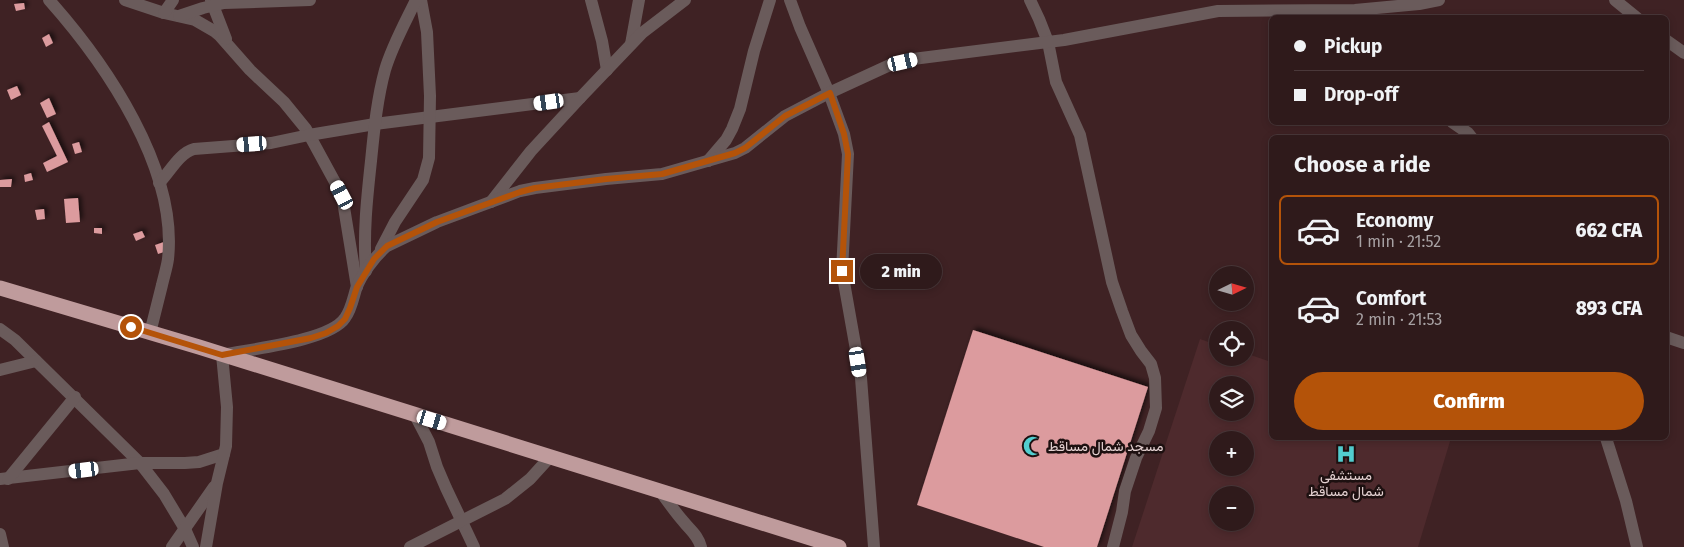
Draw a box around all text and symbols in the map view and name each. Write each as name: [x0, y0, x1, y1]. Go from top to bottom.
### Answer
text: Pickup: [1324, 35, 1382, 58]
car: [886, 51, 919, 73]
text: Drop-off: [1324, 83, 1398, 106]
car: [533, 92, 564, 112]
car: [236, 135, 267, 153]
text: Choose a ride: [1294, 151, 1430, 178]
car: [328, 178, 355, 212]
icon: car: [1296, 208, 1341, 253]
text: Economy: [1356, 209, 1433, 232]
text: 662 CFA: [1576, 219, 1642, 242]
text: 1 min · 21:52: [1356, 232, 1441, 251]
callout: 2 min: [860, 254, 942, 288]
route end: [831, 260, 853, 282]
text: 2 min: [881, 262, 921, 281]
north arrow: [1209, 266, 1254, 311]
map controls: [1209, 266, 1254, 531]
icon: car: [1296, 286, 1341, 331]
text: Comfort: [1356, 287, 1426, 310]
text: 893 CFA: [1576, 297, 1642, 320]
text: 2 min · 21:53: [1356, 310, 1442, 329]
route start: [120, 316, 142, 338]
button: locate: [1209, 321, 1254, 366]
car: [848, 346, 867, 378]
button: Confirm: [1294, 372, 1644, 430]
button: layers: [1209, 376, 1254, 421]
car: [415, 408, 448, 432]
button: +: [1209, 431, 1254, 476]
mosque icon: مسجد شمال مساقط: [1022, 435, 1044, 457]
place label: مسجد شمال مساقط: [1048, 438, 1163, 456]
hospital icon: مستشفى شمال مساقط: [1335, 443, 1357, 465]
car: [68, 461, 99, 479]
place label: مستشفى شمال مساقط: [1308, 467, 1384, 501]
button: −: [1209, 486, 1254, 531]

